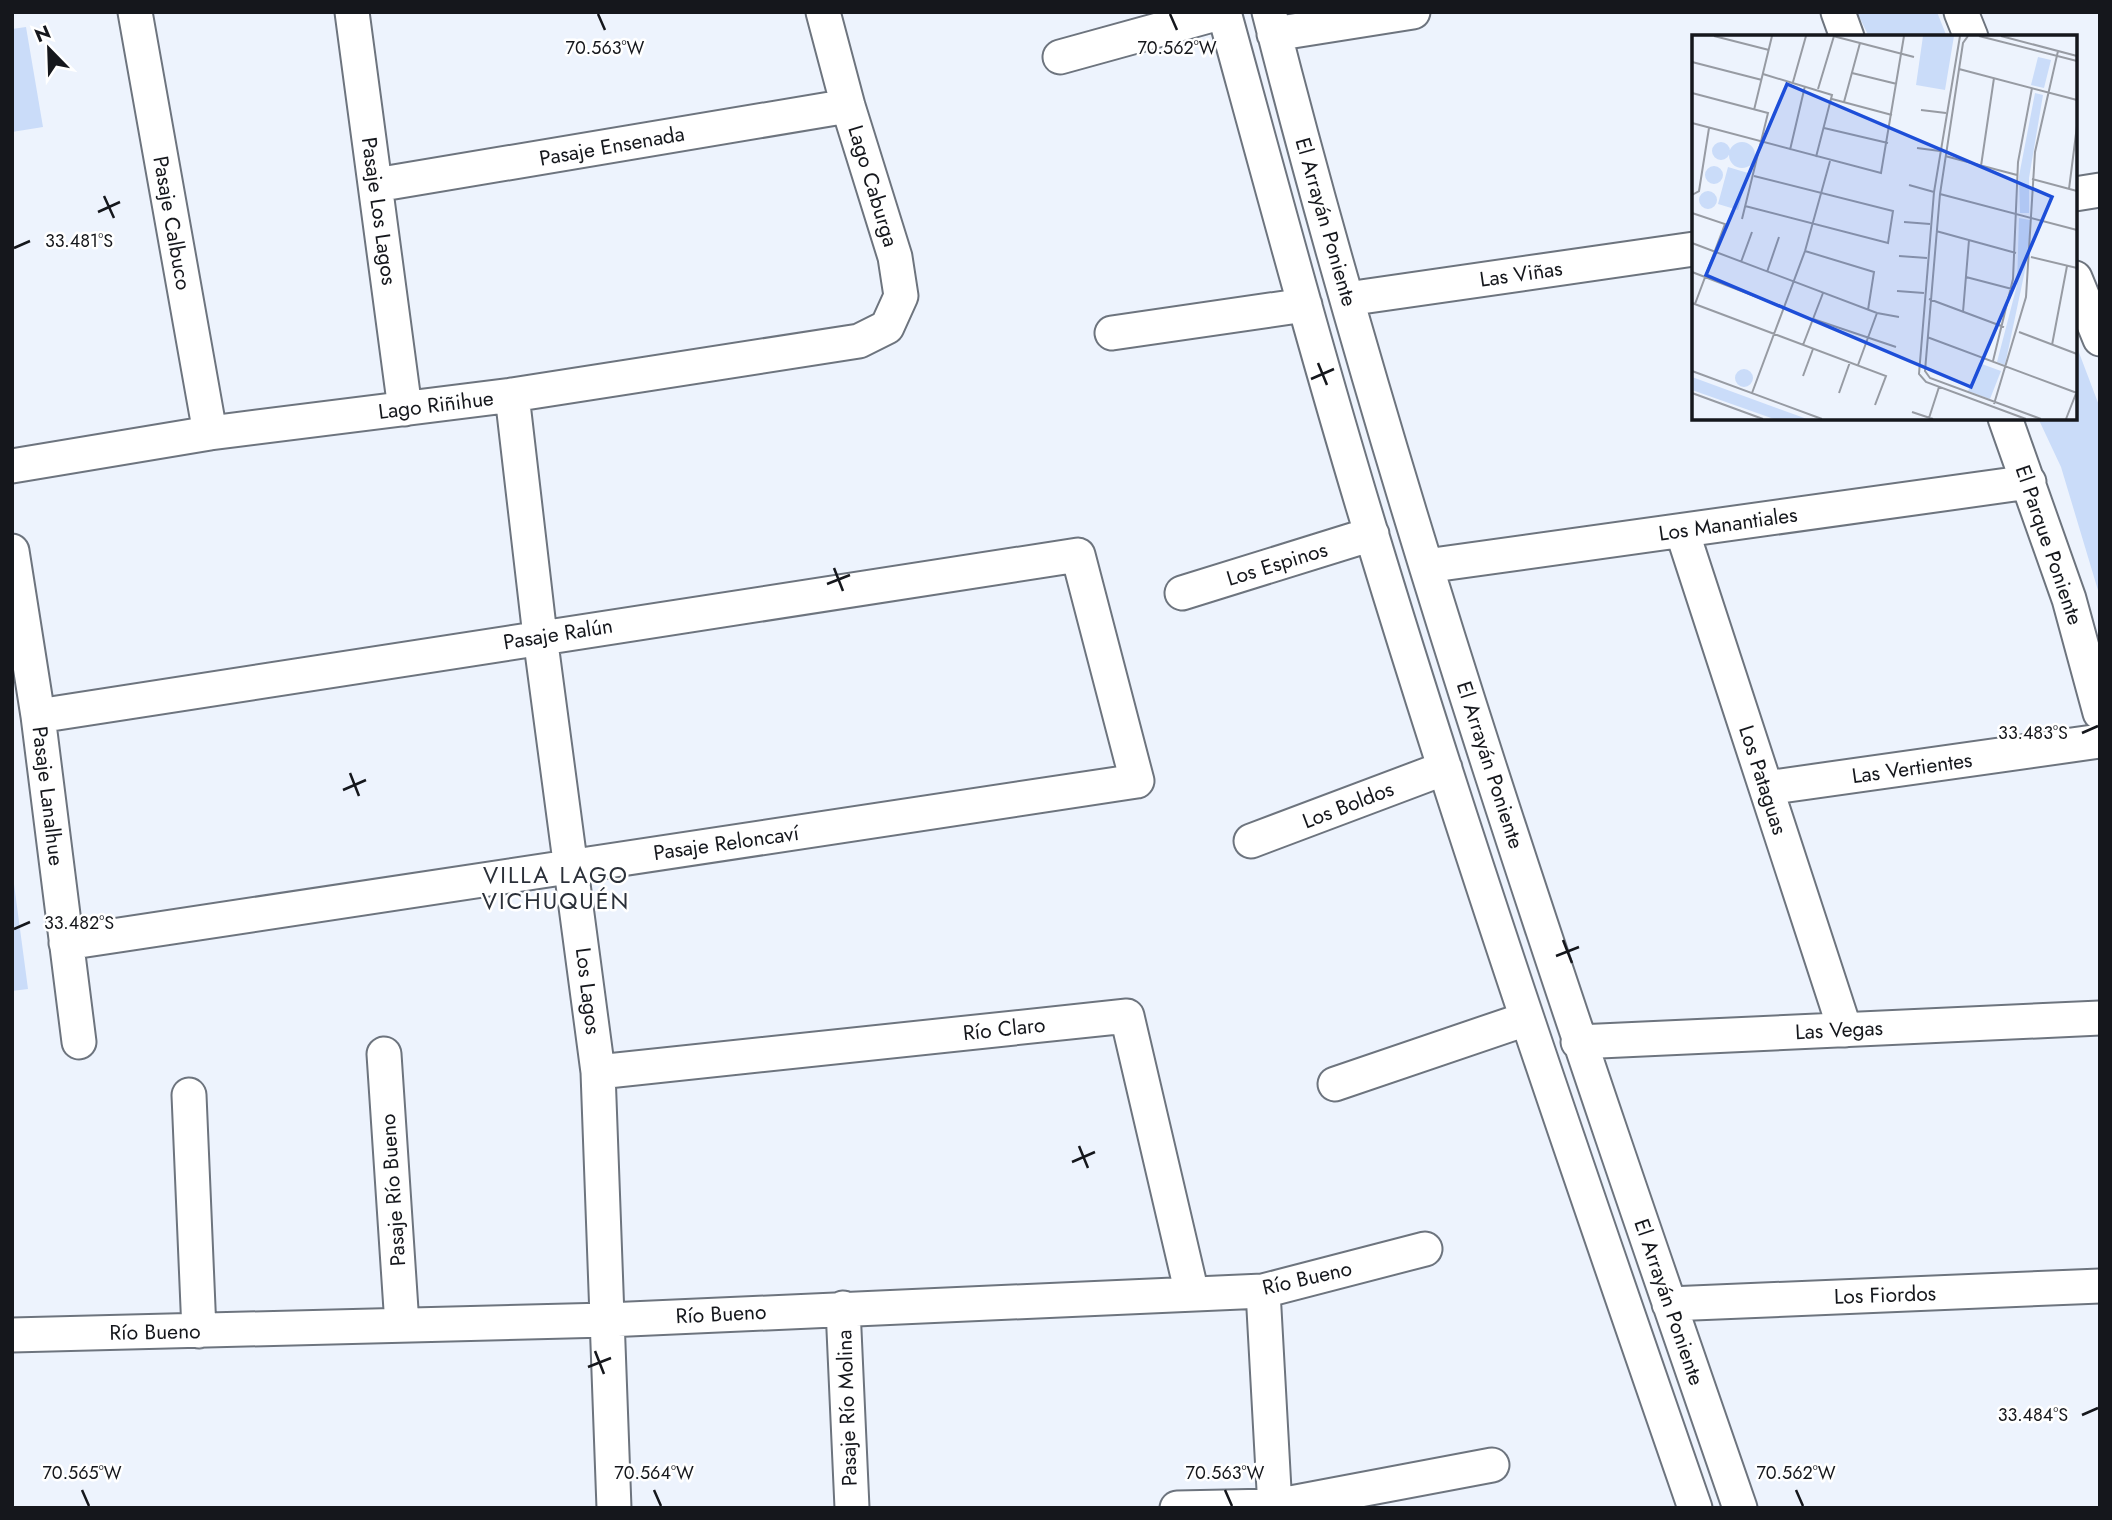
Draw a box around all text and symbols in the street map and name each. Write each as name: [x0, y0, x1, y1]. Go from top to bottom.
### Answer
north arrow: [14, 14, 84, 84]
text: N: [30, 18, 55, 49]
text: 70.563°W: [566, 35, 645, 61]
text: 70.562°W: [1137, 35, 1217, 61]
inset map: [1692, 35, 2077, 420]
street label: Pasaje Ensenada: [537, 118, 687, 174]
street label: Lago Caburga: [840, 121, 906, 251]
street label: El Arrayán Poniente: [1288, 134, 1364, 310]
street label: Pasaje Los Lagos: [354, 135, 404, 287]
street label: Pasaje Calbuco: [145, 154, 199, 292]
text: 33.481°S: [45, 228, 113, 254]
street label: Las Viñas: [1478, 253, 1564, 295]
street label: Lago Riñihue: [377, 383, 496, 427]
street label: El Parque Poniente: [2008, 461, 2090, 629]
street label: Los Manantiales: [1657, 499, 1799, 549]
street label: Los Espinos: [1223, 534, 1331, 594]
street label: Pasaje Ralún: [501, 611, 615, 657]
street label: El Arrayán Poniente: [1449, 678, 1531, 853]
text: 33.483°S: [1998, 720, 2068, 746]
street label: Los Pataguas: [1731, 721, 1795, 839]
street label: Pasaje Lanalhue: [25, 725, 71, 868]
street label: Las Vertientes: [1850, 745, 1974, 791]
street label: Los Boldos: [1298, 774, 1398, 836]
street label: Pasaje Reloncaví: [651, 818, 802, 868]
district label: VILLA LAGO VICHUQUÉN: [482, 858, 630, 918]
text: 33.482°S: [44, 910, 114, 936]
street label: Los Lagos: [568, 946, 608, 1036]
street label: Río Claro: [961, 1010, 1047, 1048]
street label: Las Vegas: [1794, 1013, 1884, 1047]
street label: Pasaje Río Bueno: [373, 1113, 413, 1267]
street label: El Arrayán Poniente: [1626, 1215, 1712, 1389]
street label: Río Bueno: [1259, 1253, 1355, 1303]
street label: Los Fiordos: [1833, 1278, 1937, 1312]
street label: Río Bueno: [675, 1297, 767, 1331]
street label: Río Bueno: [109, 1316, 201, 1348]
street label: Pasaje Río Molina: [829, 1329, 865, 1487]
text: 33.484°S: [1998, 1402, 2068, 1428]
text: 70.565°W: [42, 1460, 122, 1486]
text: 70.564°W: [614, 1460, 694, 1486]
text: 70.563°W: [1186, 1460, 1265, 1486]
text: 70.562°W: [1756, 1460, 1836, 1486]

